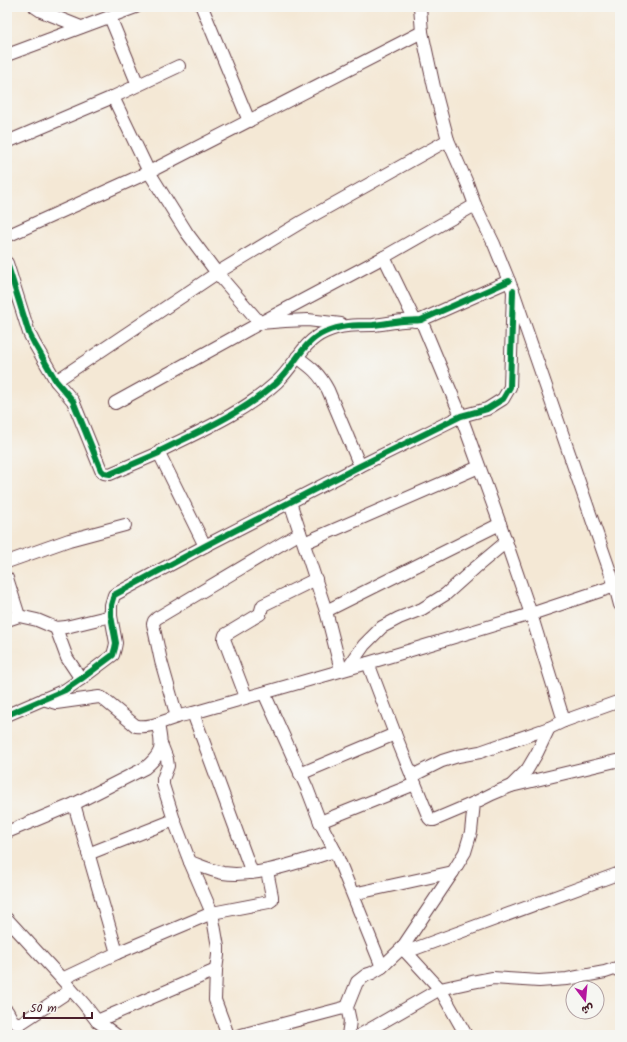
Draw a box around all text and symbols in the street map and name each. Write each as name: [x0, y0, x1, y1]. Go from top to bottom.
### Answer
north arrow: [565, 980, 605, 1020]
scale bar: [24, 994, 92, 1020]
text: ش: [579, 998, 596, 1019]
text: 50 m: [30, 999, 57, 1018]

